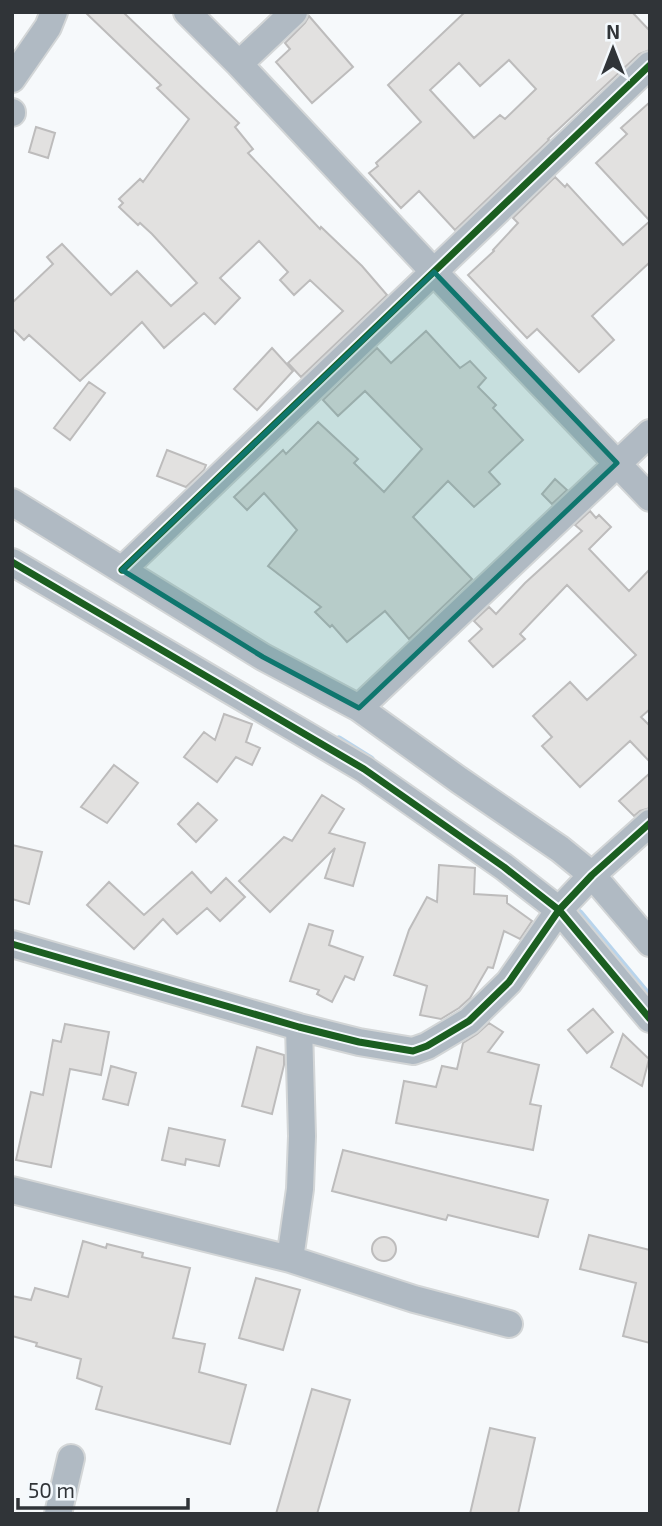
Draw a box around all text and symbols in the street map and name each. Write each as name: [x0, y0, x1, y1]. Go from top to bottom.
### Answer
north arrow: [578, 14, 648, 84]
text: N: [606, 20, 620, 43]
scale bar: [18, 1466, 187, 1510]
text: 50 m: [28, 1477, 75, 1502]

